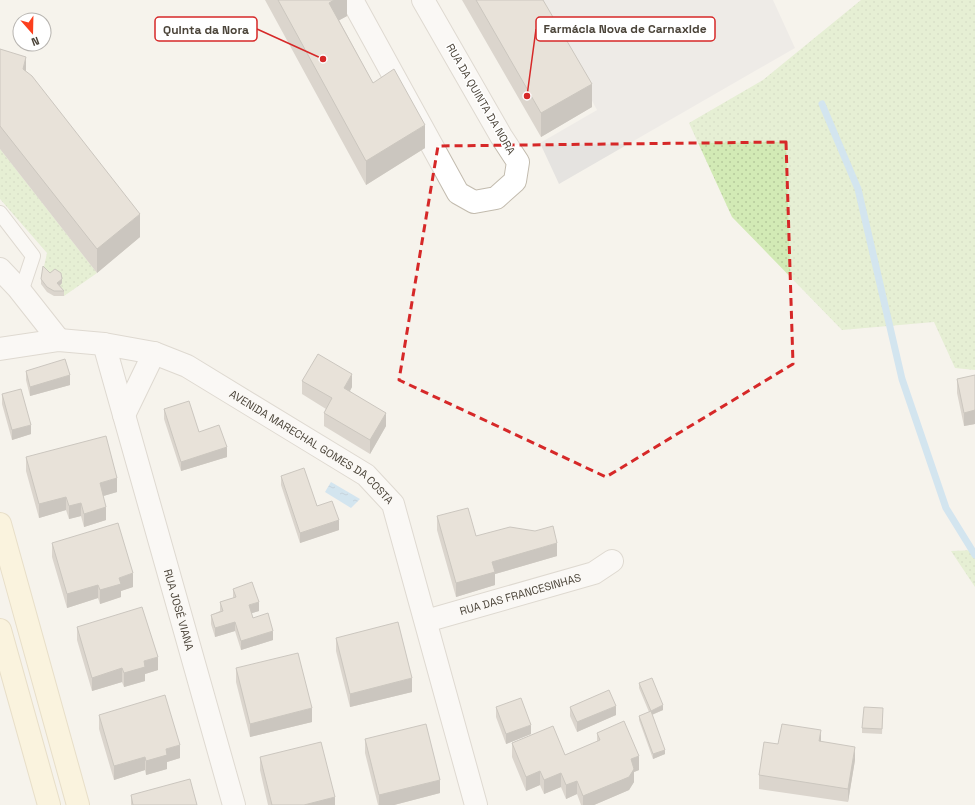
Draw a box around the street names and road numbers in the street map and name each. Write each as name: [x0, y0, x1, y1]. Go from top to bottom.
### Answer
street label: RUA DA QUINTA DA NORA: [443, 41, 519, 157]
street label: AVENIDA MARECHAL GOMES DA COSTA: [227, 387, 396, 507]
street label: RUA JOSÉ VIANA: [161, 567, 197, 652]
street label: RUA DAS FRANCESINHAS: [458, 570, 583, 618]

